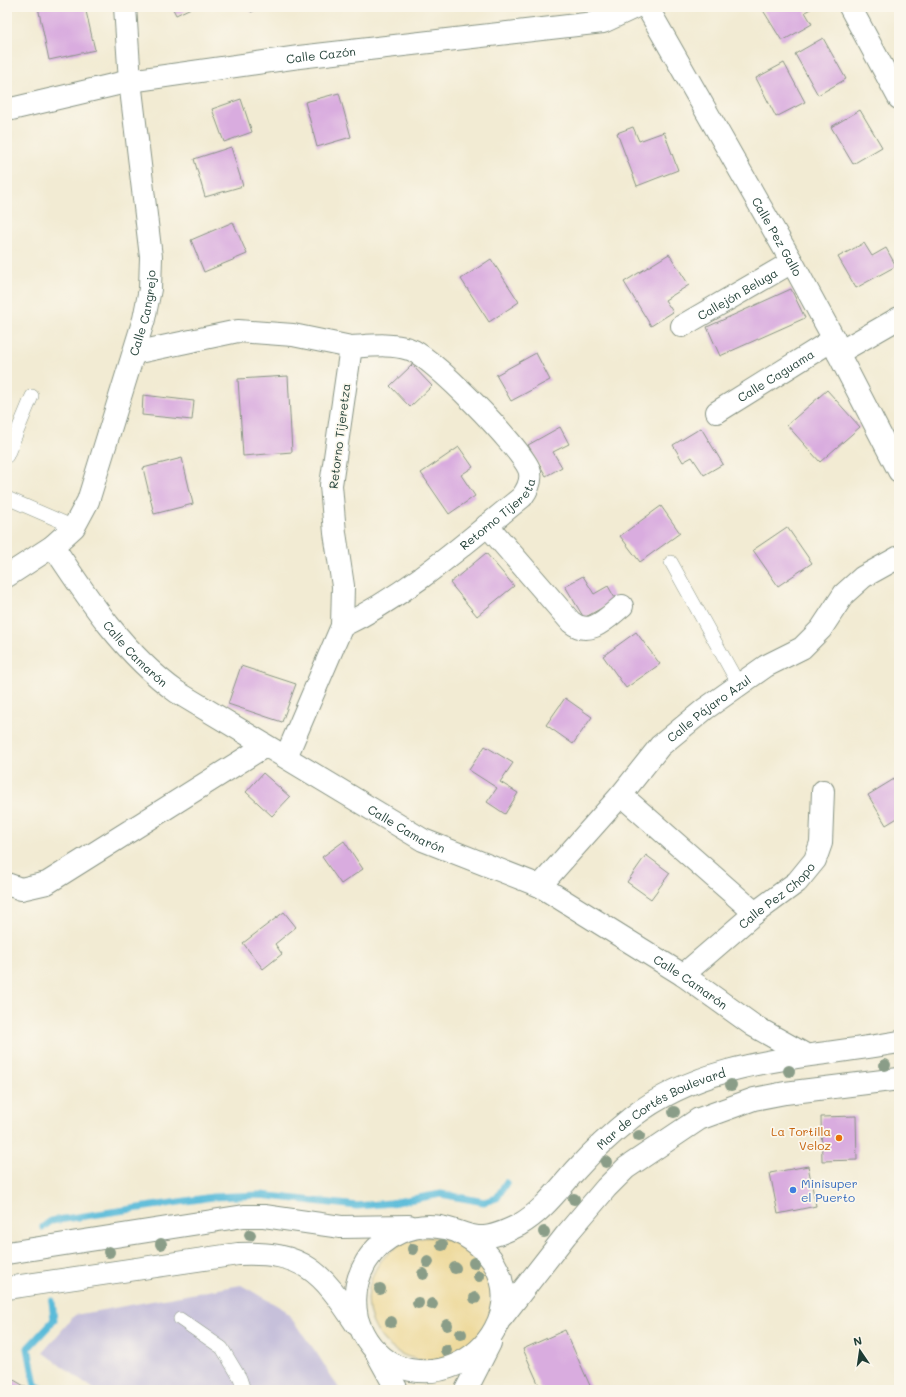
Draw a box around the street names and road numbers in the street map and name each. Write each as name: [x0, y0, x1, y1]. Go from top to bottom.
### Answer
street label: Calle Cazón: [285, 43, 356, 67]
street label: Calle Pez Gallo: [749, 194, 806, 279]
street label: Callejón Beluga: [694, 264, 780, 323]
street label: Calle Cangrejo: [125, 270, 159, 358]
street label: Calle Caguama: [734, 346, 817, 405]
street label: Retorno Tijeretza: [325, 382, 353, 490]
street label: Retorno Tijereta: [456, 477, 538, 553]
street label: Calle Camarón: [100, 617, 171, 690]
street label: Calle Pájaro Azul: [663, 671, 754, 745]
street label: Calle Camarón: [365, 801, 448, 856]
street label: Calle Pez Chopo: [735, 859, 818, 932]
street label: Calle Camarón: [651, 951, 731, 1013]
street label: Mar de Cortés Boulevard: [593, 1064, 728, 1153]

